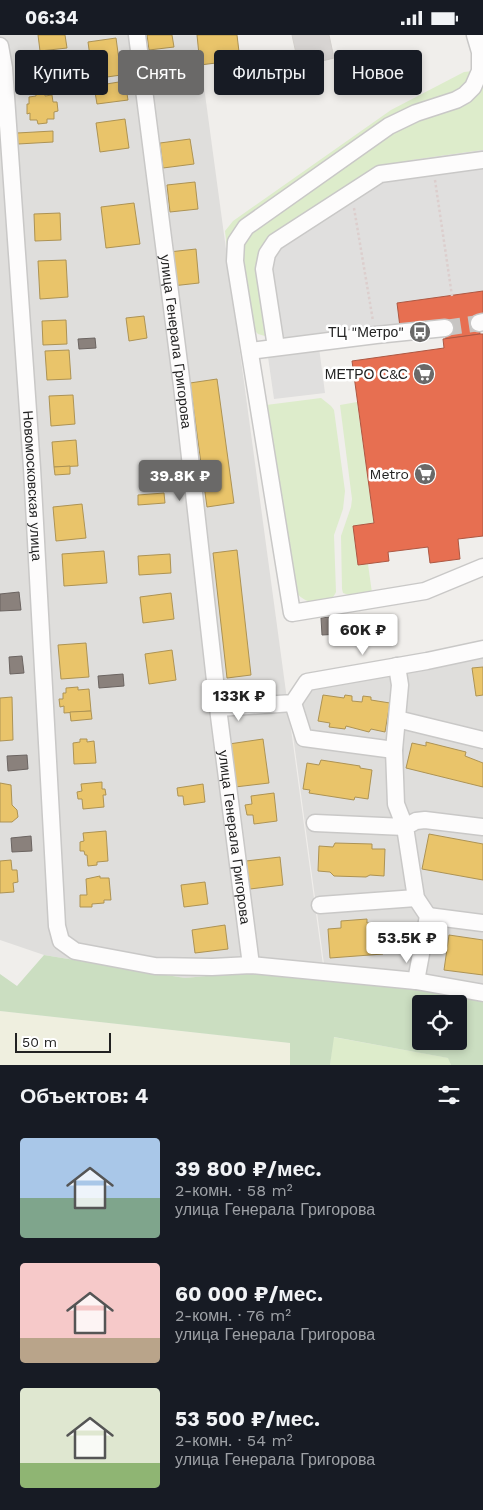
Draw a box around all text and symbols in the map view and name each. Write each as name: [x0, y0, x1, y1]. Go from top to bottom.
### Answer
text: 06:34: [25, 6, 78, 29]
chip: Купить: [15, 50, 108, 95]
chip: Снять: [118, 50, 204, 95]
chip: Фильтры: [214, 50, 324, 95]
chip: Новое: [334, 50, 422, 95]
street label: улица Генерала Григорова: [157, 254, 195, 430]
bus stop icon: ТЦ "Метро": [408, 320, 432, 344]
place label: ТЦ "Метро": [328, 324, 404, 340]
supermarket icon: МЕТРО С&С: [412, 362, 436, 386]
place label: МЕТРО С&С: [325, 366, 408, 382]
street label: Новомосковская улица: [20, 410, 45, 562]
pin: 39.8K ₽: [134, 459, 226, 502]
supermarket icon: Metro: [413, 462, 437, 486]
text: 39.8K ₽: [150, 466, 210, 485]
place label: Metro: [370, 466, 409, 482]
pin: 60K ₽: [328, 613, 398, 656]
text: 60K ₽: [340, 620, 386, 639]
pin: 133K ₽: [198, 679, 280, 722]
text: 133K ₽: [213, 686, 265, 705]
street label: улица Генерала Григорова: [215, 749, 254, 925]
pin: 53.5K ₽: [361, 921, 453, 964]
text: 53.5K ₽: [377, 928, 437, 947]
map controls: [412, 995, 467, 1050]
button: locate: [412, 995, 467, 1050]
scale bar: [15, 1030, 111, 1053]
text: 50 m: [22, 1034, 57, 1050]
icon: filters: [435, 1081, 463, 1109]
text: Объектов: 4: [20, 1083, 148, 1108]
text: 39 800 ₽/мес.: [175, 1156, 322, 1181]
icon: home: [60, 1158, 120, 1218]
text: 2-комн. · 58 m²: [175, 1181, 293, 1200]
text: улица Генерала Григорова: [175, 1200, 375, 1219]
text: 60 000 ₽/мес.: [175, 1281, 323, 1306]
icon: home: [60, 1283, 120, 1343]
text: 2-комн. · 76 m²: [175, 1306, 291, 1325]
text: улица Генерала Григорова: [175, 1325, 375, 1344]
text: 53 500 ₽/мес.: [175, 1406, 320, 1431]
icon: home: [60, 1408, 120, 1468]
text: 2-комн. · 54 m²: [175, 1431, 293, 1450]
text: улица Генерала Григорова: [175, 1450, 375, 1469]

